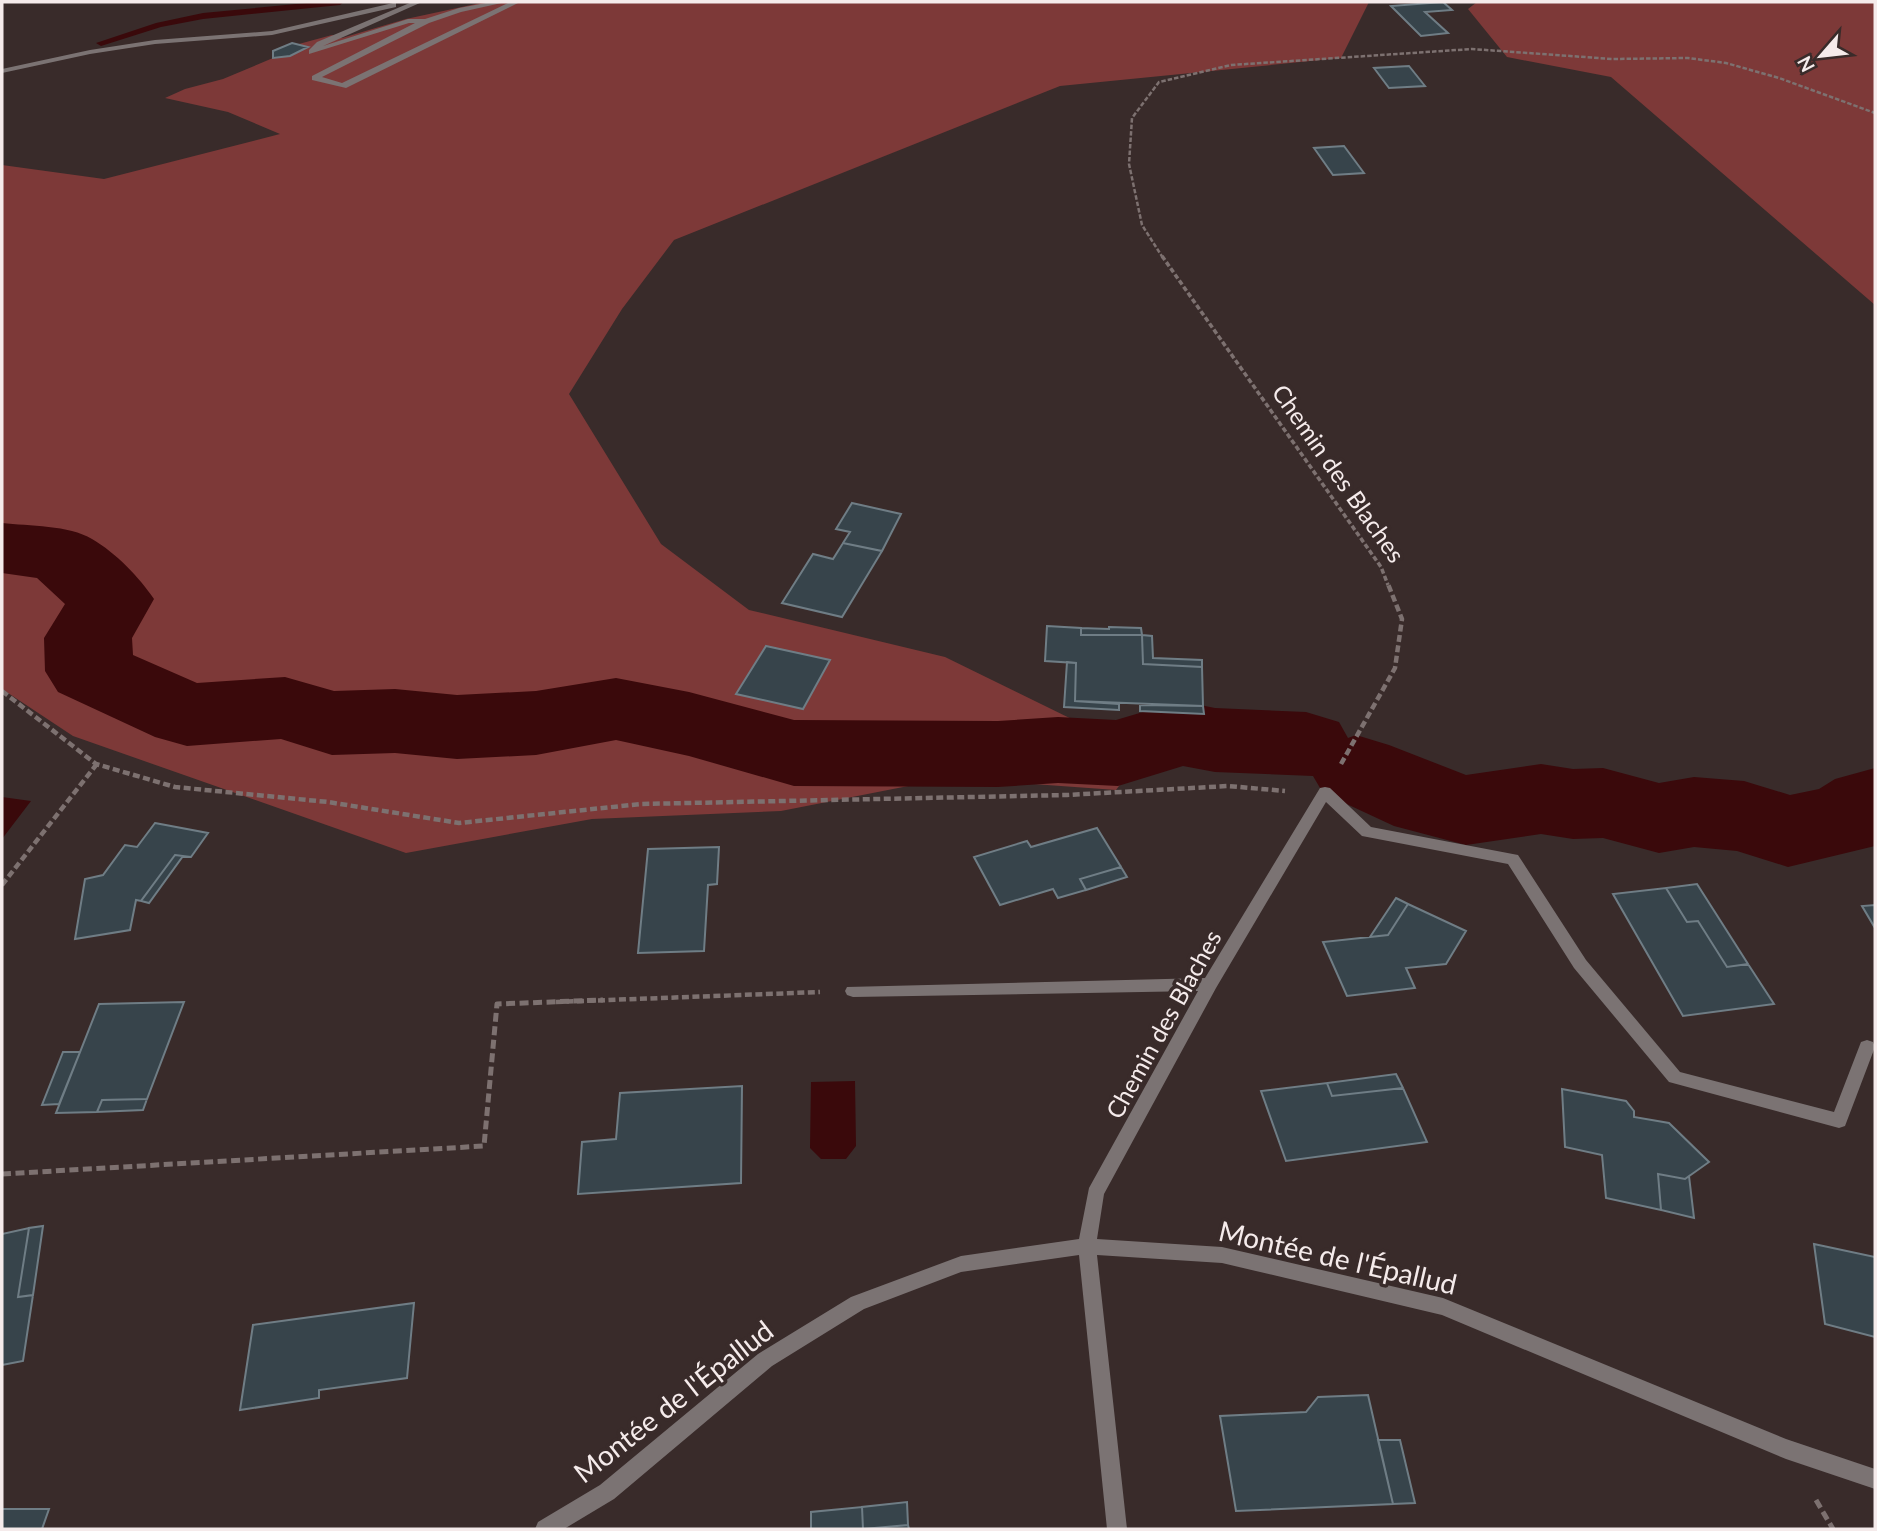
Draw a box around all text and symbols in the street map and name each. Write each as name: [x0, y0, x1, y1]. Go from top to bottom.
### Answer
north arrow: [1786, 21, 1856, 91]
text: N: [1792, 52, 1819, 76]
street label: Chemin des Blaches: [1267, 378, 1411, 568]
street label: Chemin des Blaches: [1099, 925, 1227, 1123]
street label: Montée de l'Épallud: [1216, 1213, 1460, 1301]
street label: Montée de l'Épallud: [567, 1313, 779, 1489]

